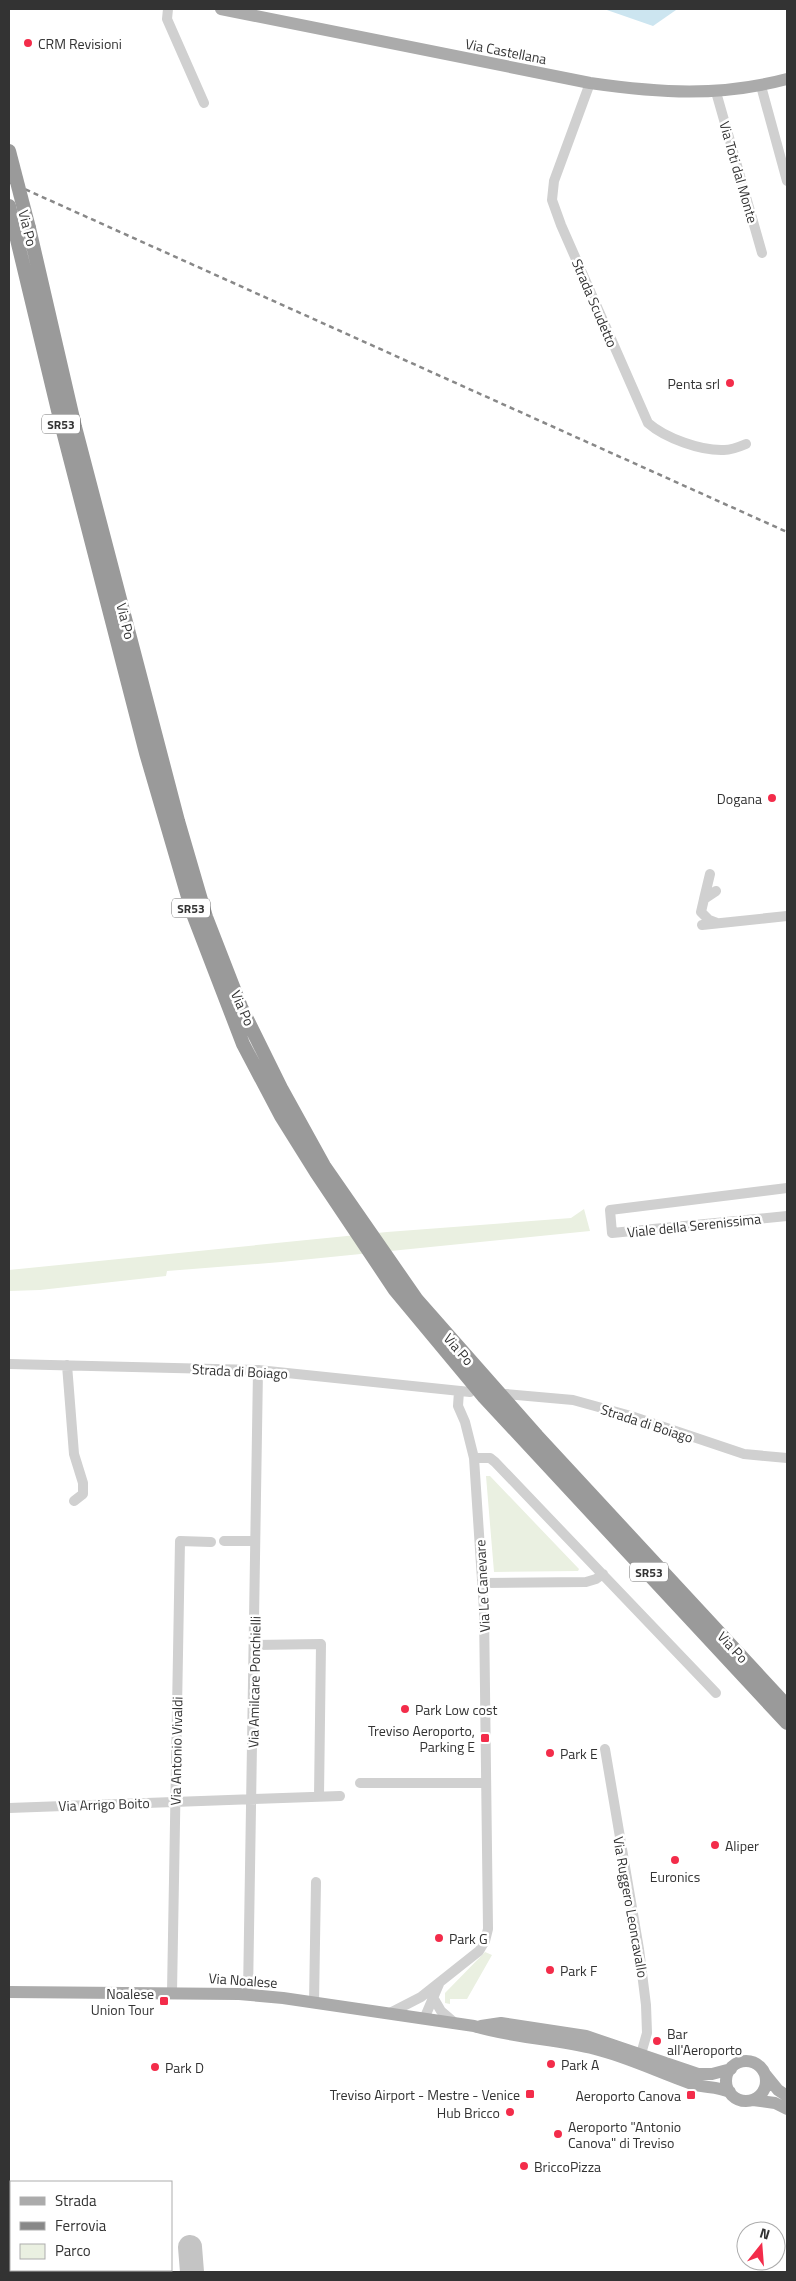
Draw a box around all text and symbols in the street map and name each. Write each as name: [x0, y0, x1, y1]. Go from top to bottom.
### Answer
place label: CRM Revisioni: [38, 33, 122, 54]
street label: Via Castellana: [464, 33, 548, 69]
marker: CRM Revisioni: [22, 37, 34, 49]
street label: Via Toti dal Monte: [714, 119, 764, 225]
street label: Via Po: [13, 208, 43, 248]
street label: Strada Scudetto: [567, 255, 623, 351]
place label: Penta srl: [668, 373, 720, 394]
marker: Penta srl: [724, 377, 736, 389]
road number: SR53: [42, 414, 80, 434]
street label: Via Po: [111, 601, 141, 641]
place label: Dogana: [717, 788, 762, 809]
marker: Dogana: [766, 792, 778, 804]
road number: SR53: [172, 898, 210, 918]
street label: Via Po: [226, 987, 260, 1029]
street label: Viale della Serenissima: [626, 1208, 762, 1242]
street label: Via Po: [439, 1328, 479, 1370]
street label: Strada di Boiago: [192, 1358, 288, 1384]
street label: Strada di Boiago: [598, 1398, 696, 1448]
street label: Via Le Canevare: [469, 1539, 495, 1633]
road number: SR53: [630, 1562, 668, 1581]
street label: Via Amilcare Ponchielli: [242, 1616, 266, 1748]
street label: Via Po: [713, 1626, 753, 1668]
street label: Via Antonio Vivaldi: [165, 1696, 187, 1806]
place label: Park Low cost: [415, 1699, 498, 1720]
marker: Park Low cost: [399, 1703, 411, 1715]
place label: Treviso Aeroporto, Parking E: [368, 1720, 475, 1757]
marker: Treviso Aeroporto, Parking E: [479, 1732, 491, 1744]
place label: Park E: [560, 1743, 598, 1764]
marker: Park E: [544, 1747, 556, 1759]
street label: Via Arrigo Boito: [58, 1792, 150, 1816]
street label: Via Ruggero Leoncavallo: [608, 1835, 654, 1979]
place label: Aliper: [725, 1835, 759, 1856]
marker: Aliper: [709, 1839, 721, 1851]
marker: Euronics: [669, 1854, 681, 1866]
place label: Euronics: [650, 1866, 700, 1887]
place label: Park G: [449, 1928, 488, 1949]
marker: Park G: [433, 1932, 445, 1944]
place label: Park F: [560, 1960, 597, 1981]
marker: Park F: [544, 1964, 556, 1976]
street label: Via Noalese: [208, 1967, 278, 1993]
place label: Noalese Union Tour: [91, 1983, 154, 2020]
marker: Noalese Union Tour: [158, 1995, 170, 2007]
place label: Bar all'Aeroporto: [667, 2023, 742, 2060]
marker: Bar all'Aeroporto: [651, 2035, 663, 2047]
place label: Park A: [561, 2054, 600, 2075]
place label: Park D: [165, 2057, 204, 2078]
marker: Park A: [545, 2058, 557, 2070]
marker: Park D: [149, 2061, 161, 2073]
place label: Treviso Airport - Mestre - Venice: [330, 2084, 520, 2105]
place label: Aeroporto Canova: [576, 2085, 681, 2106]
marker: Treviso Airport - Mestre - Venice: [524, 2088, 536, 2100]
marker: Aeroporto Canova: [685, 2089, 697, 2101]
place label: Hub Bricco: [437, 2102, 500, 2123]
marker: Hub Bricco: [504, 2106, 516, 2118]
place label: Aeroporto "Antonio Canova" di Treviso: [568, 2116, 681, 2153]
marker: Aeroporto "Antonio Canova" di Treviso: [552, 2128, 564, 2140]
place label: BriccoPizza: [534, 2156, 601, 2177]
marker: BriccoPizza: [518, 2160, 530, 2172]
legend: [10, 2181, 172, 2271]
text: Strada: [55, 2189, 97, 2212]
text: Ferrovia: [55, 2214, 107, 2237]
north arrow: [736, 2221, 786, 2271]
text: N: [757, 2222, 773, 2245]
text: Parco: [55, 2239, 91, 2262]

